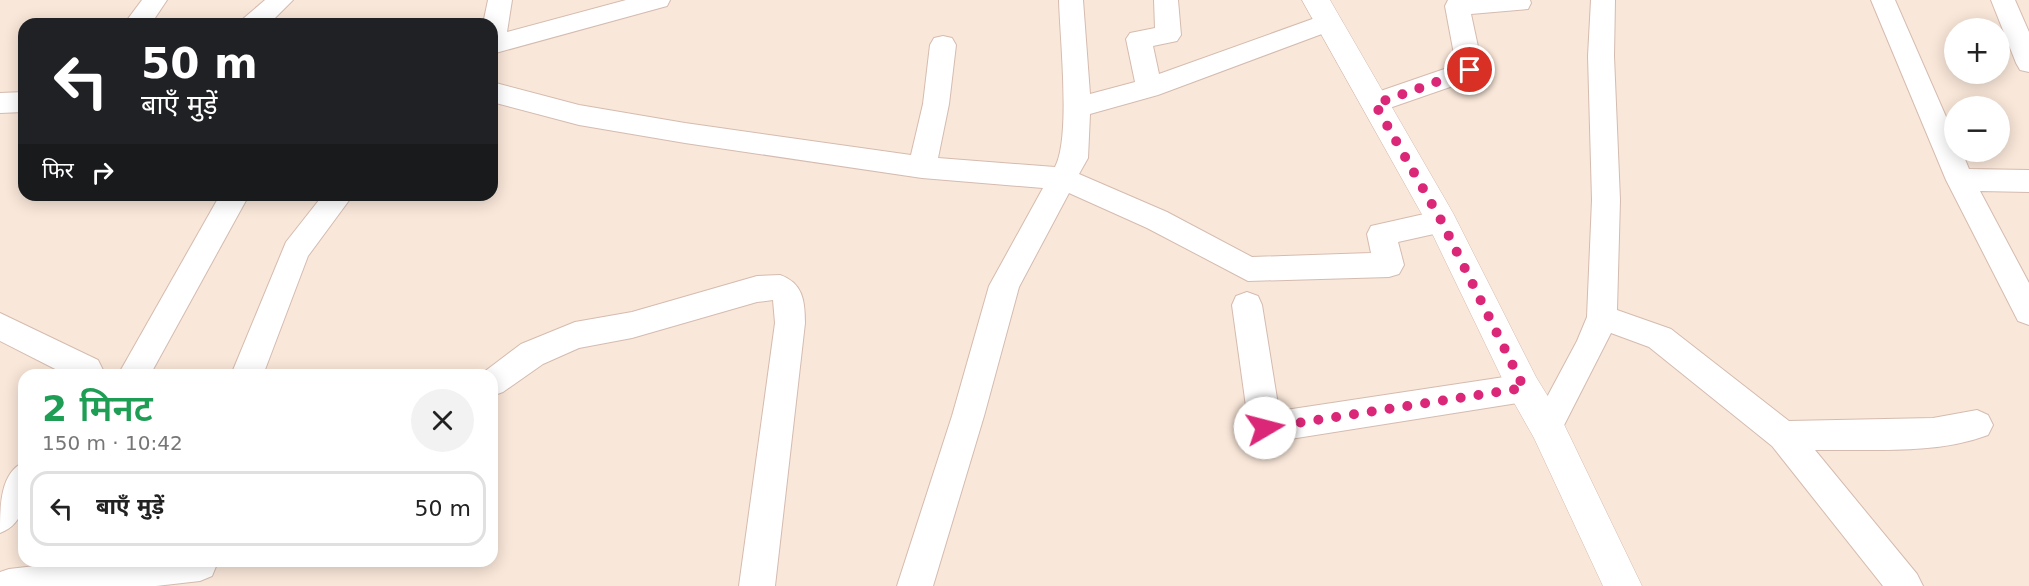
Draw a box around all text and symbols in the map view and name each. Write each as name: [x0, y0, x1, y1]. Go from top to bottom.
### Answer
map controls: [1944, 18, 2010, 162]
button: +: [1944, 18, 2010, 84]
text: 50 m: [141, 39, 258, 88]
icon: left: [42, 42, 120, 120]
pin: [1444, 44, 1495, 95]
icon: arrive: [1453, 53, 1486, 86]
text: बाएँ मुड़ें: [141, 89, 218, 120]
button: −: [1944, 96, 2010, 162]
icon: right: [86, 156, 119, 189]
text: फिर: [42, 158, 74, 183]
text: 2 मिनट: [42, 388, 153, 429]
button: close: [411, 389, 474, 452]
position arrow: [1233, 396, 1297, 460]
text: 150 m · 10:42: [42, 431, 183, 455]
icon: left: [45, 492, 78, 525]
text: बाएँ मुड़ें: [96, 494, 164, 519]
text: 50 m: [415, 496, 471, 521]

